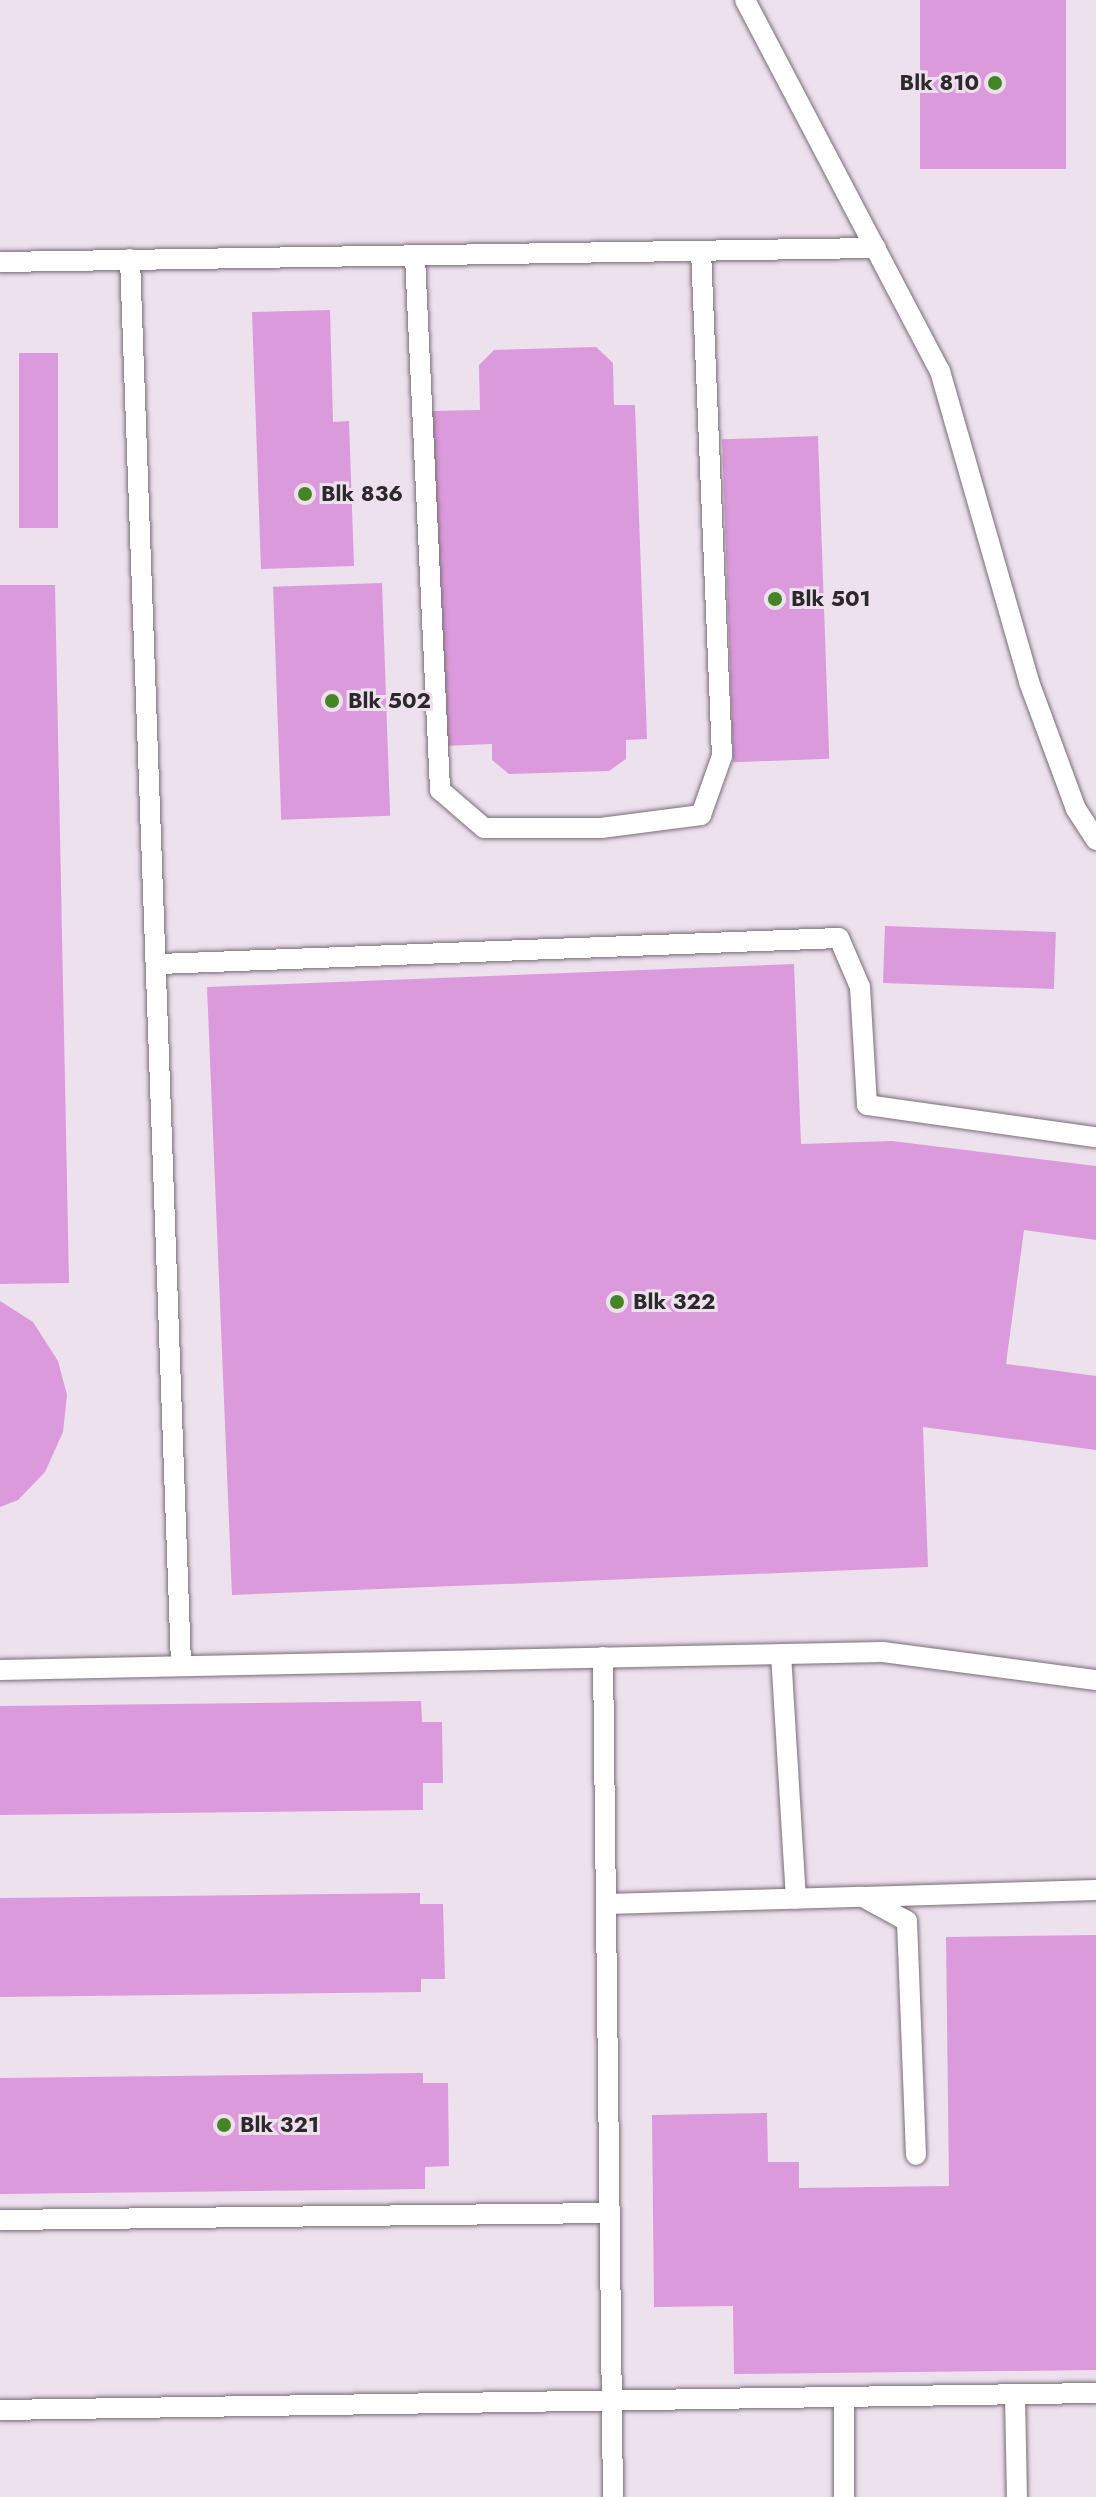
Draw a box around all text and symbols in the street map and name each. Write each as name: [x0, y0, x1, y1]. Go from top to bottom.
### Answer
place label: Blk 810: [900, 70, 979, 96]
marker: Blk 810: [986, 74, 1004, 92]
place label: Blk 836: [321, 481, 403, 507]
marker: Blk 836: [296, 485, 314, 503]
place label: Blk 501: [791, 586, 871, 612]
marker: Blk 501: [766, 590, 784, 608]
place label: Blk 502: [348, 688, 431, 714]
marker: Blk 502: [323, 692, 341, 710]
place label: Blk 322: [633, 1289, 715, 1315]
marker: Blk 322: [608, 1293, 626, 1311]
place label: Blk 321: [240, 2112, 319, 2138]
marker: Blk 321: [215, 2116, 233, 2134]

